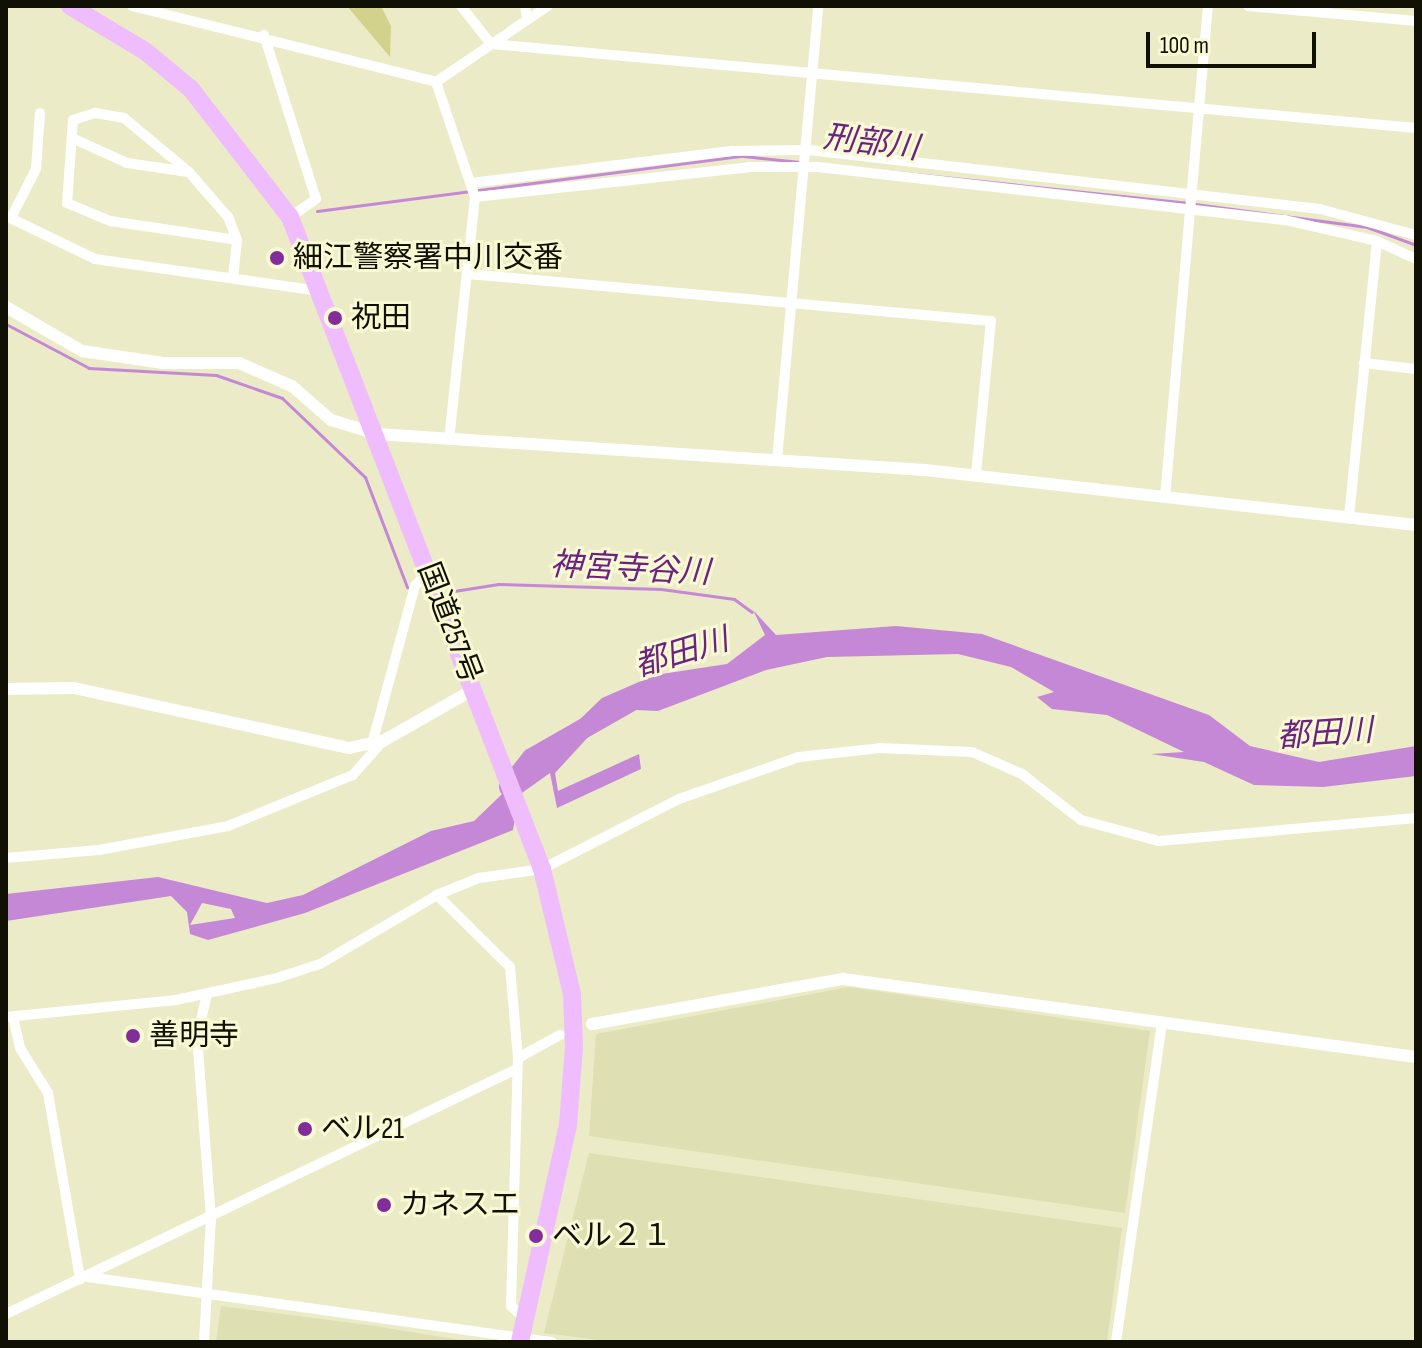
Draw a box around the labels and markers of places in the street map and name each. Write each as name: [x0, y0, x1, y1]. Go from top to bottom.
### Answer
place label: 細江警察署中川交番: [293, 240, 563, 276]
marker: 細江警察署中川交番: [268, 249, 286, 267]
place label: 祝田: [351, 300, 411, 336]
marker: 祝田: [326, 309, 344, 327]
place label: 善明寺: [149, 1018, 239, 1054]
marker: 善明寺: [124, 1027, 142, 1045]
place label: ベル21: [321, 1111, 404, 1147]
marker: ベル21: [296, 1120, 314, 1138]
place label: カネスエ: [400, 1187, 520, 1223]
marker: カネスエ: [375, 1196, 393, 1214]
place label: ベル２１: [552, 1218, 672, 1254]
marker: ベル２１: [527, 1227, 545, 1245]

